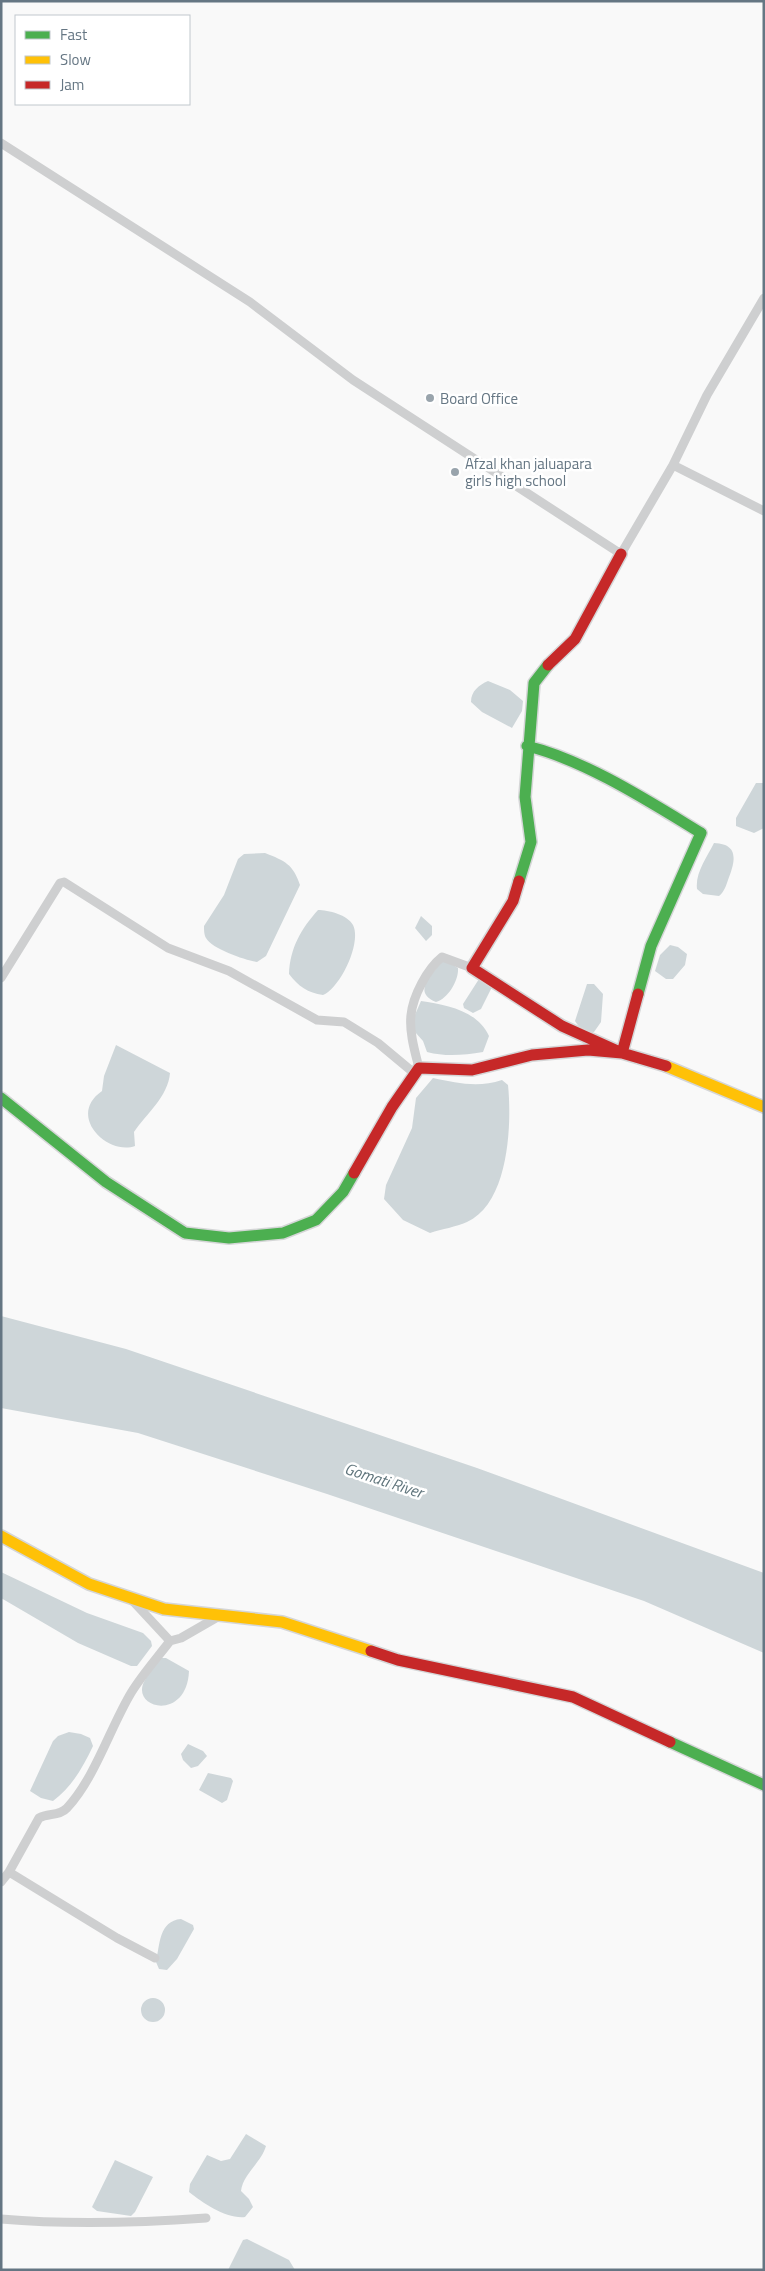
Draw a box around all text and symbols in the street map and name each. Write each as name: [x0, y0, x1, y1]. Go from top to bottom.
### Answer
legend: [15, 15, 190, 105]
text: Fast: [60, 23, 88, 46]
text: Slow: [60, 48, 91, 71]
text: Jam: [60, 73, 84, 96]
place label: Board Office: [440, 387, 518, 410]
marker: Board Office: [424, 392, 436, 404]
place label: Afzal khan jaluapara girls high school: [465, 452, 592, 492]
marker: Afzal khan jaluapara girls high school: [449, 466, 461, 478]
water label: Gomati River: [342, 1456, 428, 1505]

